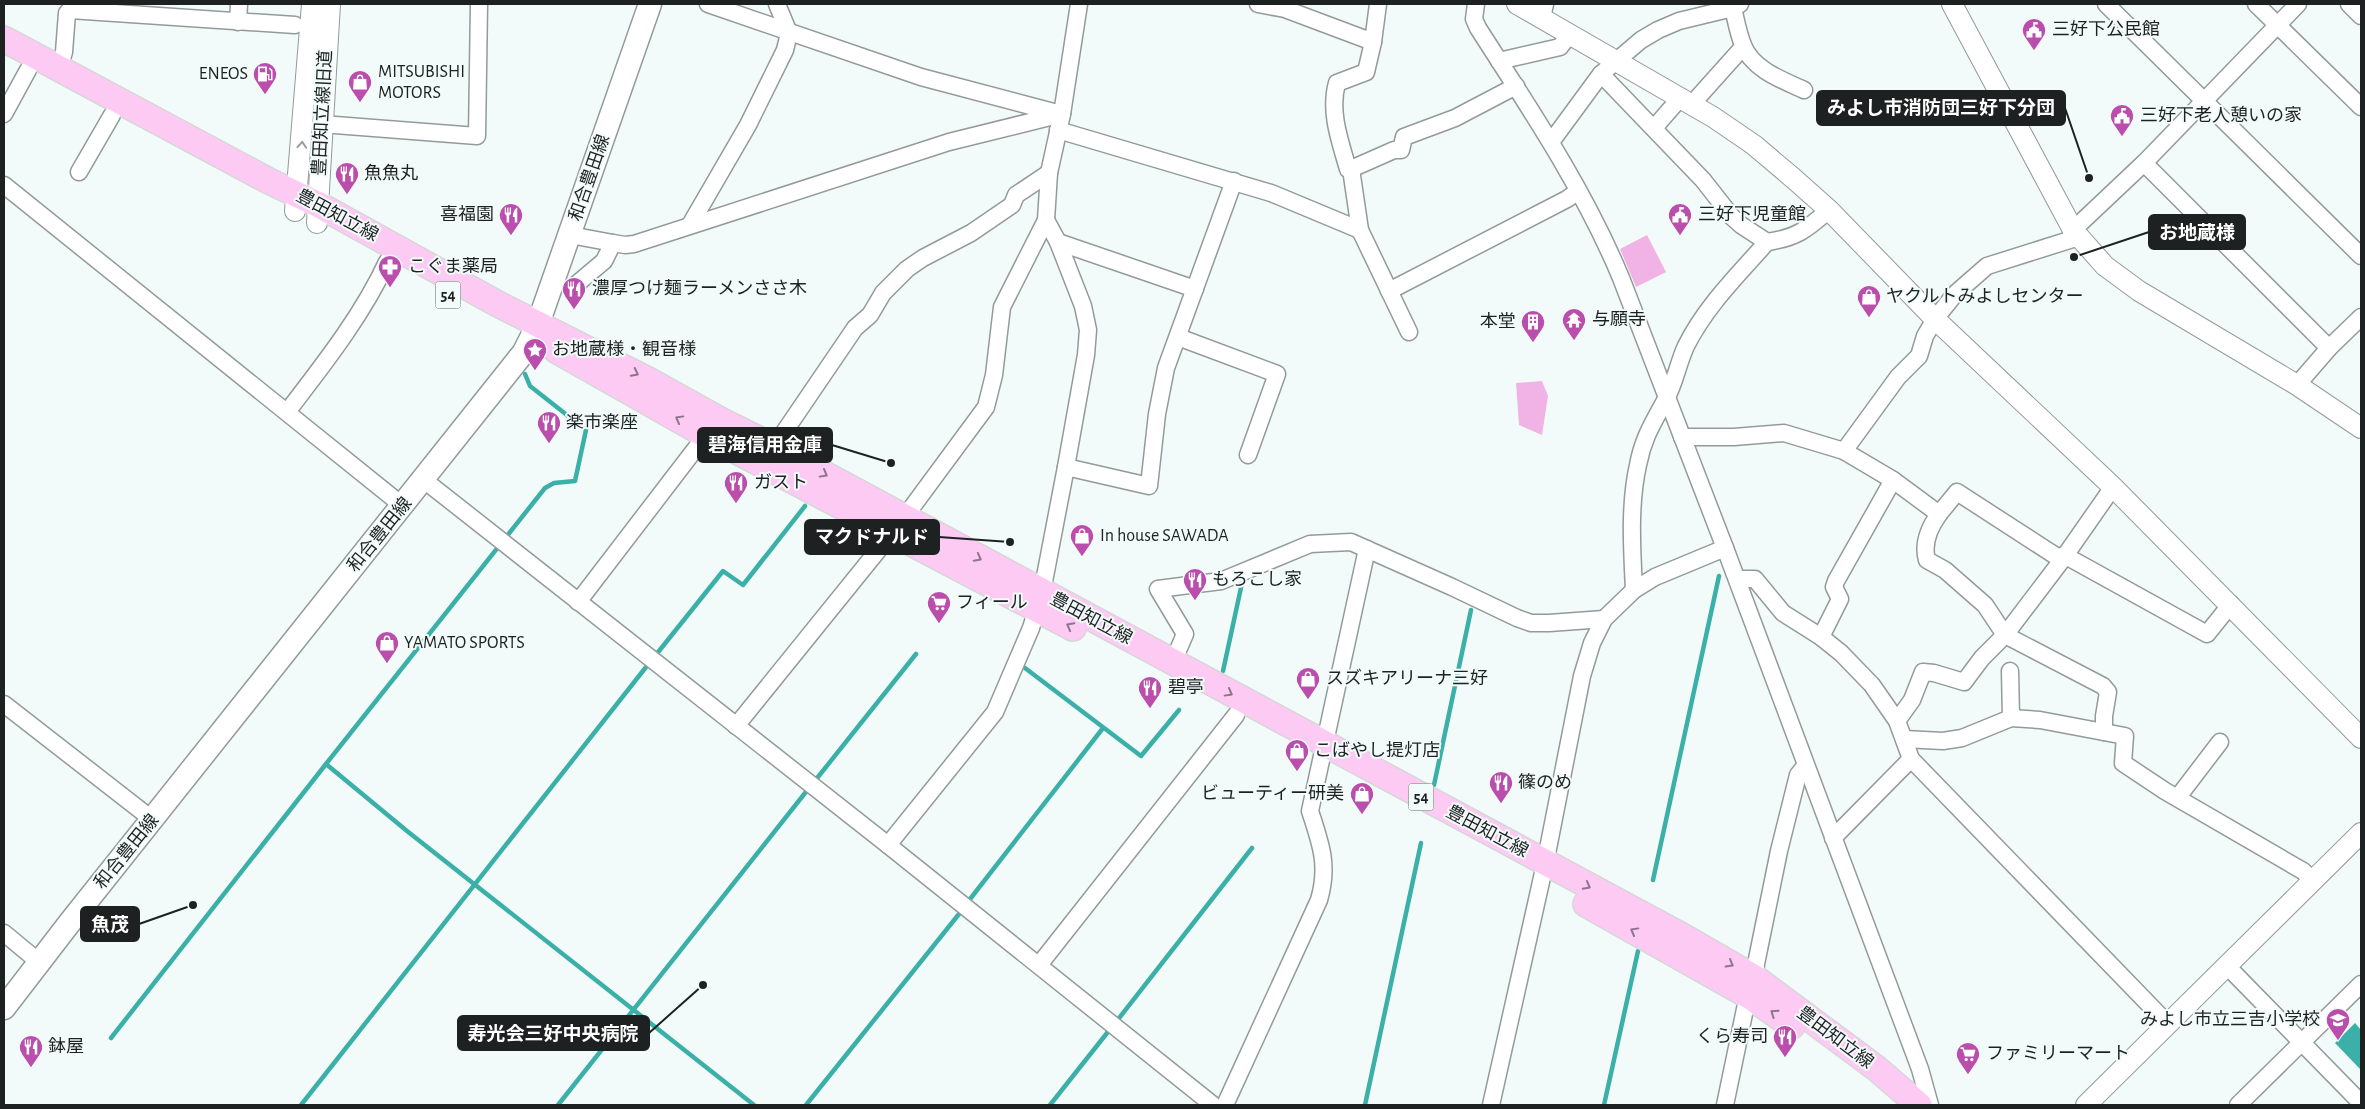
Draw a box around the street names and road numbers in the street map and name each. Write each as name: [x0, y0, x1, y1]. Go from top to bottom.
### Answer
street label: 豊田知立線旧道: [309, 50, 335, 176]
street label: 和合豊田線: [565, 132, 613, 223]
street label: 豊田知立線: [293, 185, 382, 245]
road number: 54: [436, 282, 460, 308]
street label: 和合豊田線: [343, 493, 415, 576]
street label: 豊田知立線: [1047, 588, 1136, 648]
road number: 54: [1408, 784, 1434, 810]
street label: 豊田知立線: [1443, 801, 1532, 861]
street label: 和合豊田線: [90, 810, 162, 893]
street label: 豊田知立線: [1794, 1002, 1878, 1072]

